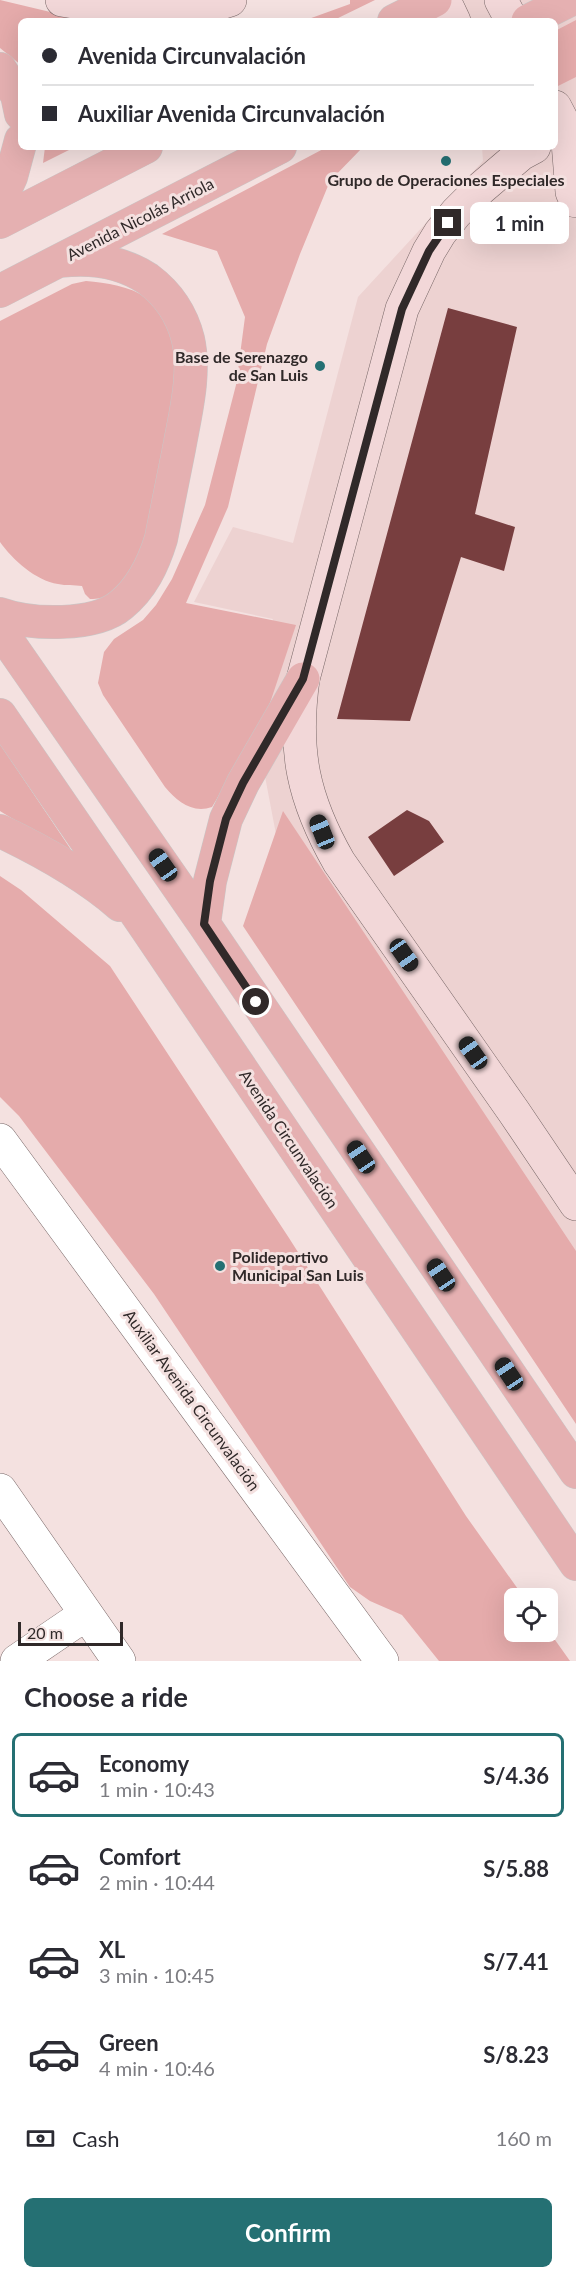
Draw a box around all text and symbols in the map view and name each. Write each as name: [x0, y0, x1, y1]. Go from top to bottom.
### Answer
text: Avenida Circunvalación: [78, 42, 306, 69]
text: Auxiliar Avenida Circunvalación: [78, 100, 385, 127]
marker: Grupo de Operaciones Especiales: [439, 154, 453, 168]
place label: Grupo de Operaciones Especiales: [327, 170, 565, 189]
street label: Avenida Nicolás Arriola: [63, 173, 216, 264]
callout: 1 min: [469, 202, 568, 244]
route end: [434, 209, 461, 236]
text: 1 min: [495, 211, 544, 235]
place label: Base de Serenazgo de San Luis: [175, 347, 308, 384]
marker: Base de Serenazgo de San Luis: [313, 359, 327, 373]
car: [307, 812, 337, 852]
car: [145, 845, 181, 885]
car: [386, 935, 422, 975]
route start: [242, 988, 269, 1015]
car: [455, 1033, 491, 1073]
street label: Avenida Circunvalación: [236, 1066, 343, 1212]
car: [343, 1137, 379, 1177]
place label: Polideportivo Municipal San Luis: [232, 1247, 364, 1284]
car: [423, 1255, 459, 1295]
marker: Polideportivo Municipal San Luis: [213, 1259, 227, 1273]
street label: Auxiliar Avenida Circunvalación: [120, 1306, 264, 1494]
car: [491, 1354, 527, 1394]
map controls: [504, 1588, 558, 1642]
button: locate: [504, 1588, 558, 1642]
scale bar: [18, 1619, 123, 1646]
text: 20 m: [27, 1623, 63, 1642]
text: Choose a ride: [24, 1680, 188, 1713]
icon: car: [27, 1748, 81, 1802]
text: Economy: [99, 1750, 189, 1777]
text: S/4.36: [483, 1762, 549, 1789]
text: 1 min · 10:43: [99, 1777, 215, 1801]
icon: car: [27, 1841, 81, 1895]
text: Comfort: [99, 1843, 181, 1870]
text: S/5.88: [483, 1855, 549, 1882]
text: 2 min · 10:44: [99, 1870, 215, 1894]
icon: car: [27, 1934, 81, 1988]
text: XL: [99, 1936, 125, 1963]
text: S/7.41: [483, 1948, 549, 1975]
text: 3 min · 10:45: [99, 1963, 215, 1987]
icon: car: [27, 2027, 81, 2081]
text: Green: [99, 2029, 159, 2056]
text: S/8.23: [483, 2041, 549, 2068]
text: 4 min · 10:46: [99, 2056, 215, 2080]
icon: cash: [24, 2122, 57, 2155]
text: Cash: [72, 2125, 119, 2152]
text: 160 m: [496, 2126, 552, 2150]
button: Confirm: [24, 2198, 552, 2267]

